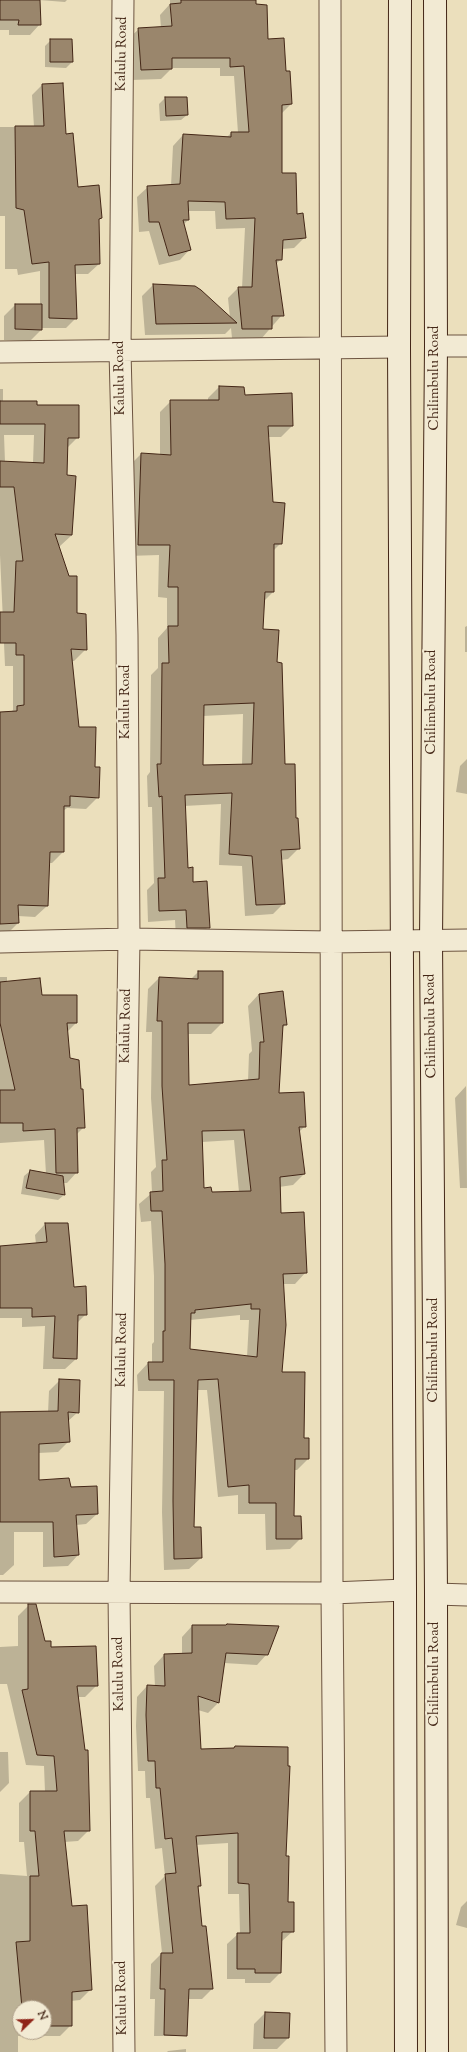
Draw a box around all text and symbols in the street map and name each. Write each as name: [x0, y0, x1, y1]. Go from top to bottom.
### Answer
street label: Kalulu Road: [114, 17, 132, 91]
street label: Chilimbulu Road: [428, 326, 444, 430]
street label: Kalulu Road: [112, 341, 130, 415]
street label: Chilimbulu Road: [425, 650, 441, 754]
street label: Kalulu Road: [119, 665, 135, 739]
street label: Chilimbulu Road: [423, 973, 441, 1079]
street label: Kalulu Road: [118, 989, 136, 1063]
street label: Chilimbulu Road: [427, 1298, 443, 1402]
street label: Kalulu Road: [114, 1313, 132, 1387]
street label: Chilimbulu Road: [428, 1622, 444, 1726]
street label: Kalulu Road: [111, 1637, 129, 1711]
street label: Kalulu Road: [114, 1961, 132, 2035]
north arrow: [12, 2000, 52, 2040]
text: N: [33, 2009, 51, 2023]

